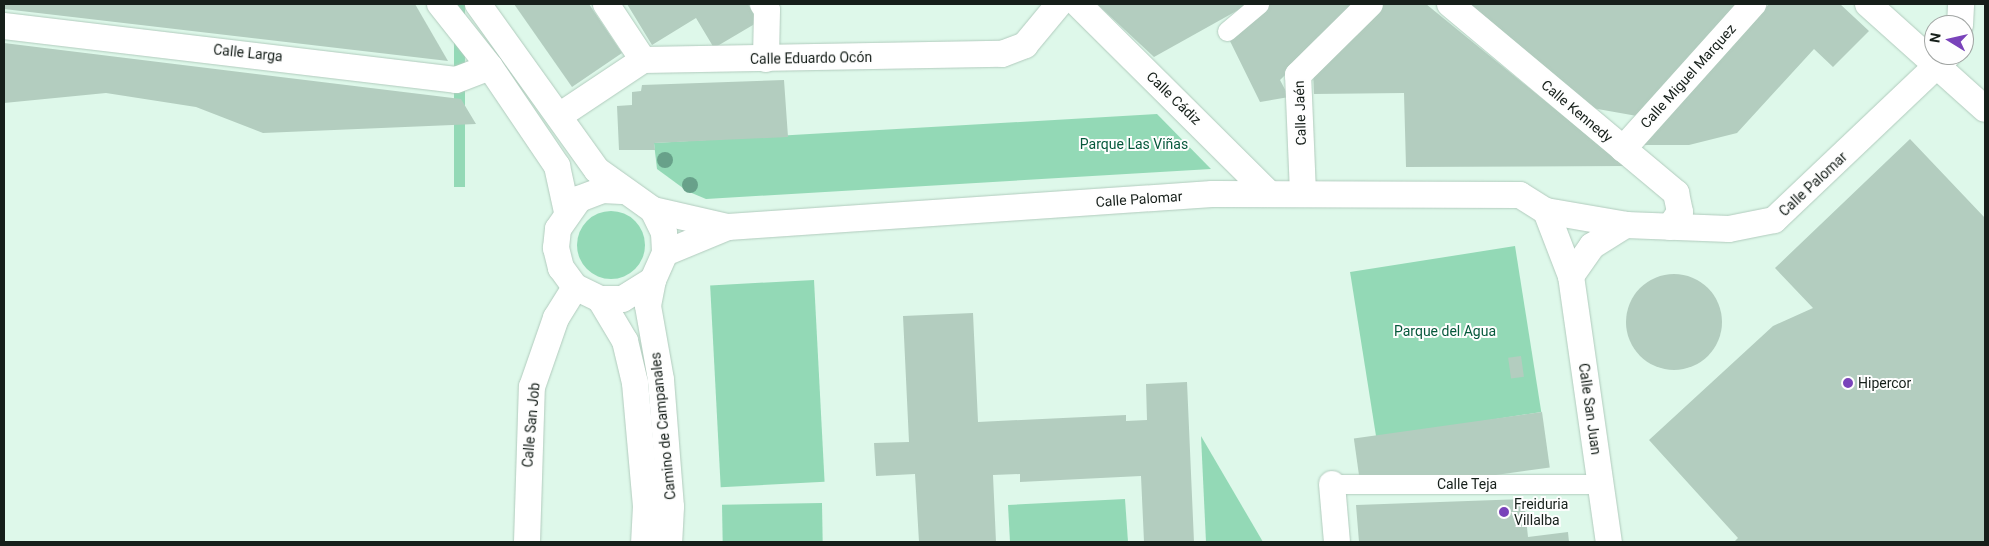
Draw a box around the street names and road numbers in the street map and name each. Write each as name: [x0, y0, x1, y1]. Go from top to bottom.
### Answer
street label: Calle Miguel Marquez: [1637, 20, 1739, 132]
street label: Calle Larga: [212, 41, 284, 65]
street label: Calle Eduardo Ocón: [750, 49, 872, 67]
street label: Calle Cádiz: [1143, 68, 1205, 128]
street label: Calle Kennedy: [1538, 76, 1616, 146]
street label: Calle Jaén: [1290, 80, 1310, 146]
street label: Calle Palomar: [1776, 148, 1850, 220]
street label: Calle Palomar: [1095, 188, 1183, 210]
street label: Camino de Campanales: [647, 351, 679, 501]
street label: Calle San Juan: [1575, 362, 1605, 456]
street label: Calle San Job: [519, 382, 543, 468]
street label: Calle Teja: [1437, 476, 1497, 492]

